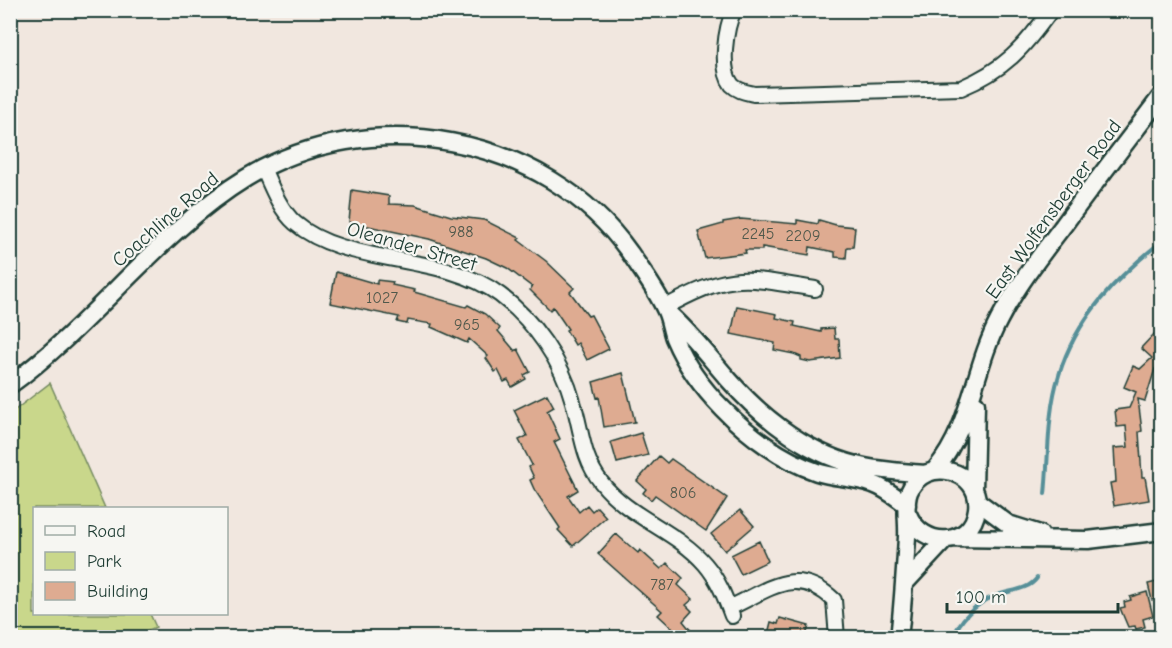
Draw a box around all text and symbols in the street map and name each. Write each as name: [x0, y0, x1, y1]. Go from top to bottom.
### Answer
street label: East Wolfensberger Road: [981, 115, 1126, 303]
street label: Coachline Road: [107, 167, 223, 272]
street label: Oleander Street: [344, 217, 481, 276]
house number: 988: [449, 223, 473, 241]
house number: 2245: [741, 225, 775, 243]
house number: 2209: [786, 227, 820, 245]
house number: 1027: [366, 289, 398, 307]
house number: 965: [454, 316, 480, 334]
house number: 806: [670, 484, 696, 502]
legend: [33, 507, 228, 615]
text: Road: [87, 521, 126, 542]
text: Park: [87, 551, 122, 572]
house number: 787: [650, 576, 674, 594]
scale bar: [947, 576, 1118, 614]
text: Building: [87, 581, 149, 602]
text: 100 m: [956, 587, 1006, 608]

